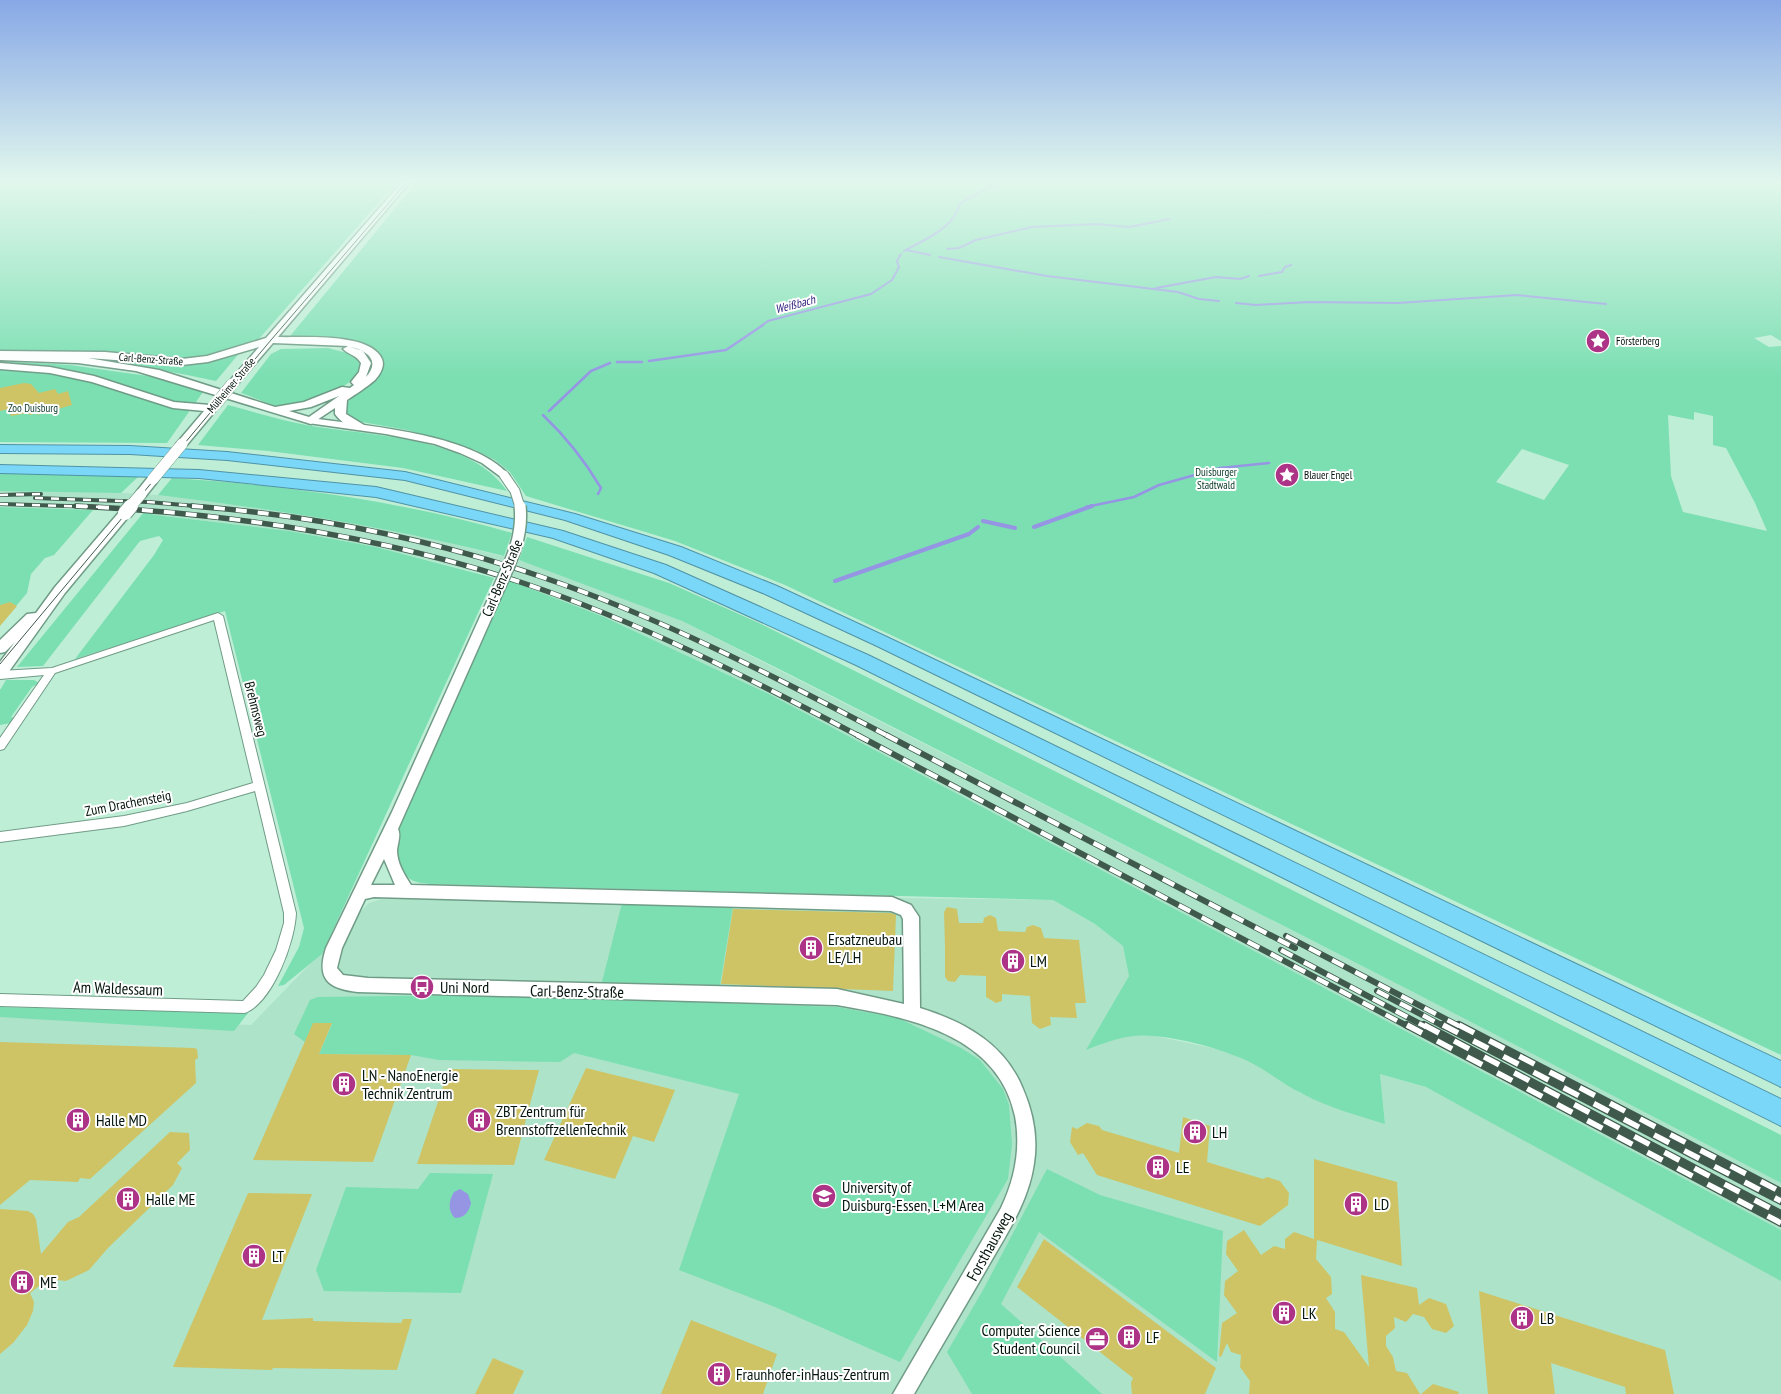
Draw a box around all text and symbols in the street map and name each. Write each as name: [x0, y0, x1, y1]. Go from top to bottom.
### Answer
water label: Weißbach: [773, 291, 817, 316]
place icon: Försterberg: [1585, 328, 1611, 354]
place label: Försterberg: [1616, 334, 1660, 348]
street label: Carl-Benz-Straße: [118, 350, 184, 368]
street label: Mülheimer Straße: [204, 354, 259, 416]
park label: Zoo Duisburg: [8, 401, 58, 415]
place icon: Blauer Engel: [1274, 462, 1300, 488]
park label: Duisburger Stadtwald: [1195, 465, 1237, 492]
place label: Blauer Engel: [1304, 468, 1353, 482]
street label: Carl-Benz-Straße: [478, 537, 526, 619]
street label: Brehmsweg: [240, 680, 272, 738]
street label: Zum Drachensteig: [83, 786, 173, 820]
place label: Ersatzneubau LE/LH: [828, 929, 902, 967]
building icon: Ersatzneubau LE/LH: [798, 935, 824, 961]
building icon: LM: [1000, 948, 1026, 974]
place label: LM: [1030, 951, 1047, 971]
bus stop icon: Uni Nord: [409, 974, 435, 1000]
street label: Am Waldessaum: [73, 976, 163, 1000]
place label: Uni Nord: [440, 977, 489, 997]
street label: Carl-Benz-Straße: [530, 980, 624, 1002]
place label: LN - NanoEnergie Technik Zentrum: [362, 1065, 458, 1103]
building icon: LN - NanoEnergie Technik Zentrum: [331, 1071, 357, 1097]
place label: ZBT Zentrum für BrennstoffzellenTechnik: [496, 1101, 627, 1139]
building icon: Halle MD: [65, 1107, 91, 1133]
building icon: ZBT Zentrum für BrennstoffzellenTechnik: [466, 1107, 492, 1133]
place label: Halle MD: [96, 1110, 147, 1130]
building icon: LH: [1182, 1119, 1208, 1145]
place label: LH: [1212, 1122, 1227, 1142]
building icon: LE: [1145, 1154, 1171, 1180]
place label: LE: [1176, 1157, 1190, 1177]
place label: University of Duisburg-Essen, L+M Area: [842, 1177, 984, 1215]
school or university icon: University of Duisburg-Essen, L+M Area: [811, 1183, 837, 1209]
building icon: Halle ME: [115, 1186, 141, 1212]
place label: Halle ME: [146, 1189, 196, 1209]
building icon: LD: [1343, 1191, 1369, 1217]
place label: LD: [1374, 1194, 1389, 1214]
street label: Forsthausweg: [962, 1208, 1016, 1284]
building icon: LT: [241, 1243, 267, 1269]
place label: LT: [272, 1246, 284, 1266]
building icon: ME: [9, 1269, 35, 1295]
place label: ME: [40, 1272, 57, 1292]
building icon: LK: [1271, 1300, 1297, 1326]
place label: LK: [1302, 1303, 1317, 1323]
building icon: LB: [1509, 1305, 1535, 1331]
place label: LB: [1540, 1308, 1554, 1328]
place label: Computer Science Student Council: [982, 1320, 1080, 1358]
building icon: LF: [1116, 1324, 1142, 1350]
office icon: Computer Science Student Council: [1084, 1326, 1110, 1352]
place label: LF: [1146, 1327, 1159, 1347]
building icon: Fraunhofer-inHaus-Zentrum: [706, 1361, 732, 1387]
place label: Fraunhofer-inHaus-Zentrum: [736, 1364, 889, 1384]

